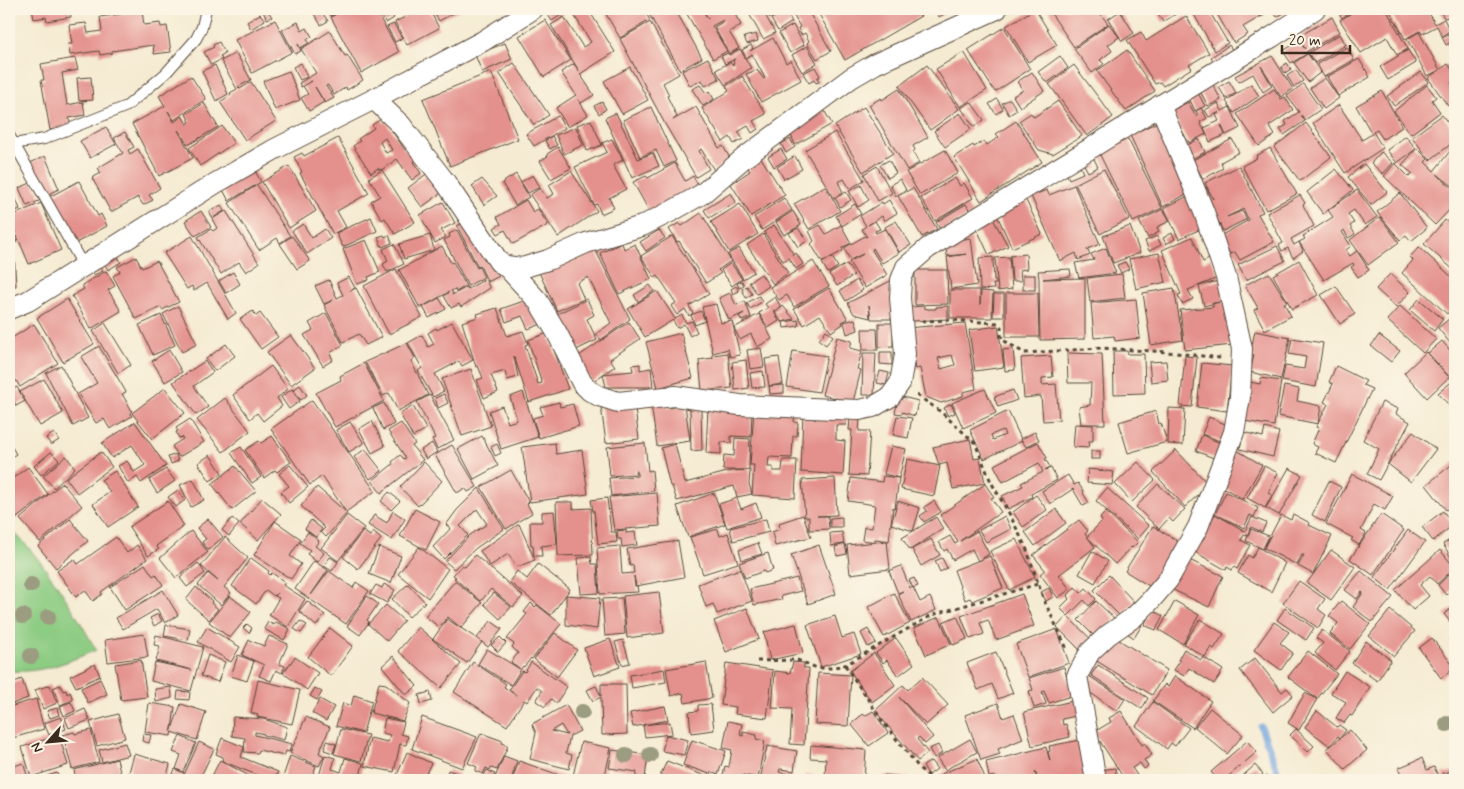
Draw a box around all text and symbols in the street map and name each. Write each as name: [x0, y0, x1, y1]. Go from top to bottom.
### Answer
scale bar: [1282, 22, 1349, 54]
text: 20 m: [1289, 31, 1321, 51]
north arrow: [22, 716, 72, 766]
text: N: [27, 739, 47, 756]

